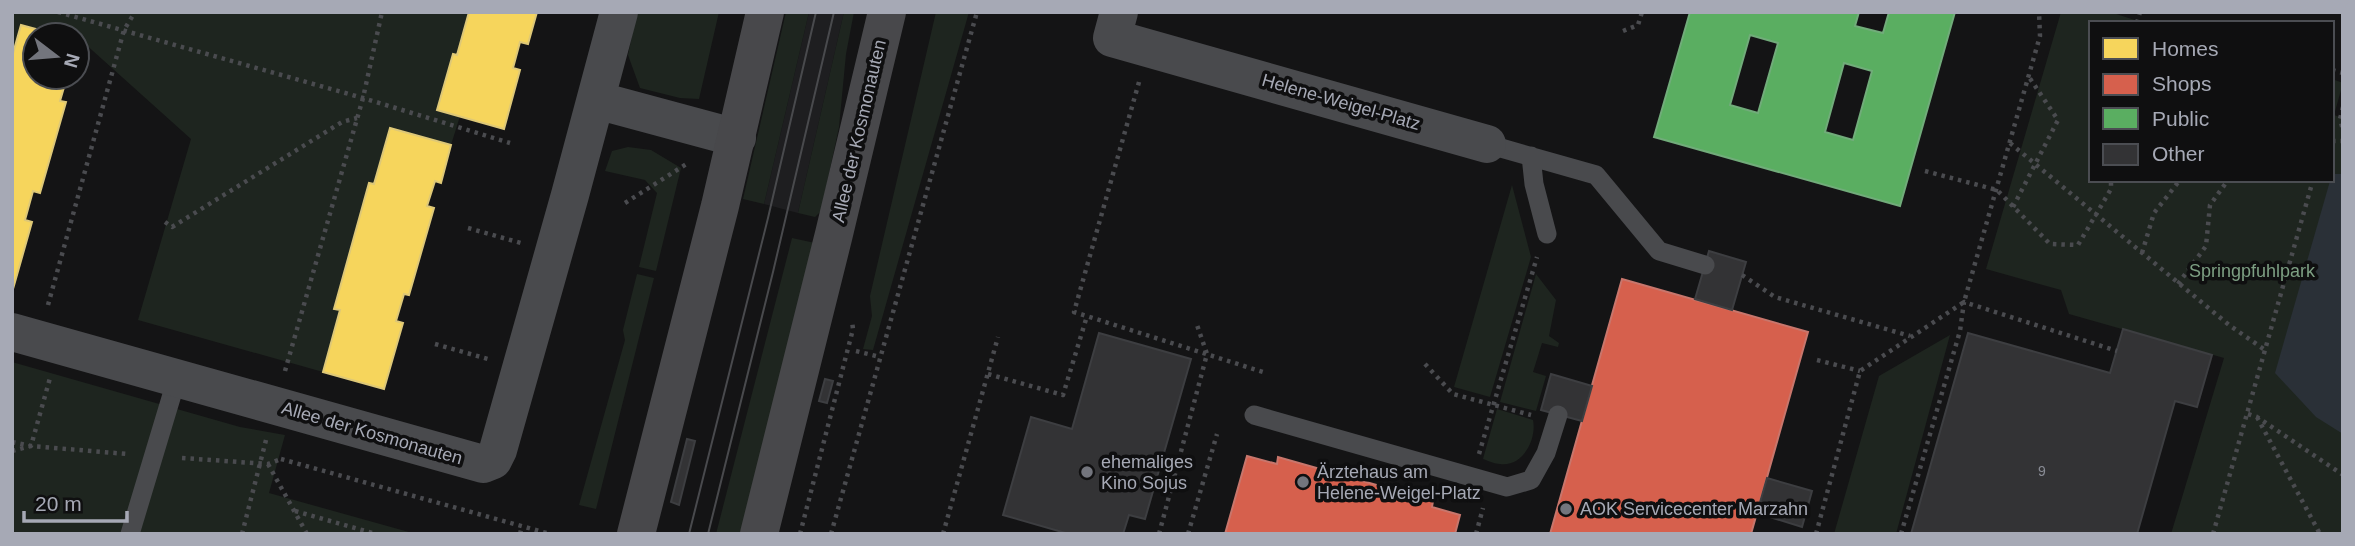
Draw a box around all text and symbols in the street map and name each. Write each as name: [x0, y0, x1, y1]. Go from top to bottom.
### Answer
north arrow: [21, 21, 91, 91]
legend: [2089, 21, 2334, 182]
text: Homes: [2152, 37, 2219, 60]
street label: Allee der Kosmonauten: [828, 38, 890, 224]
text: N: [60, 51, 84, 70]
street label: Helene-Weigel-Platz: [1260, 70, 1422, 134]
text: Shops: [2152, 72, 2212, 95]
text: Public: [2152, 107, 2209, 130]
text: Other: [2152, 142, 2205, 165]
park label: Springpfuhlpark: [2189, 261, 2316, 281]
street label: Allee der Kosmonauten: [279, 398, 465, 468]
place label: ehemaliges Kino Sojus: [1101, 452, 1193, 493]
place label: Ärztehaus am Helene-Weigel-Platz: [1317, 462, 1481, 503]
house number: 9: [2038, 463, 2046, 479]
marker: ehemaliges Kino Sojus: [1079, 464, 1095, 480]
marker: Ärztehaus am Helene-Weigel-Platz: [1295, 474, 1311, 490]
scale bar: [24, 480, 128, 524]
text: 20 m: [35, 492, 82, 515]
place label: AOK Servicecenter Marzahn: [1580, 499, 1808, 519]
marker: AOK Servicecenter Marzahn: [1558, 501, 1574, 517]

